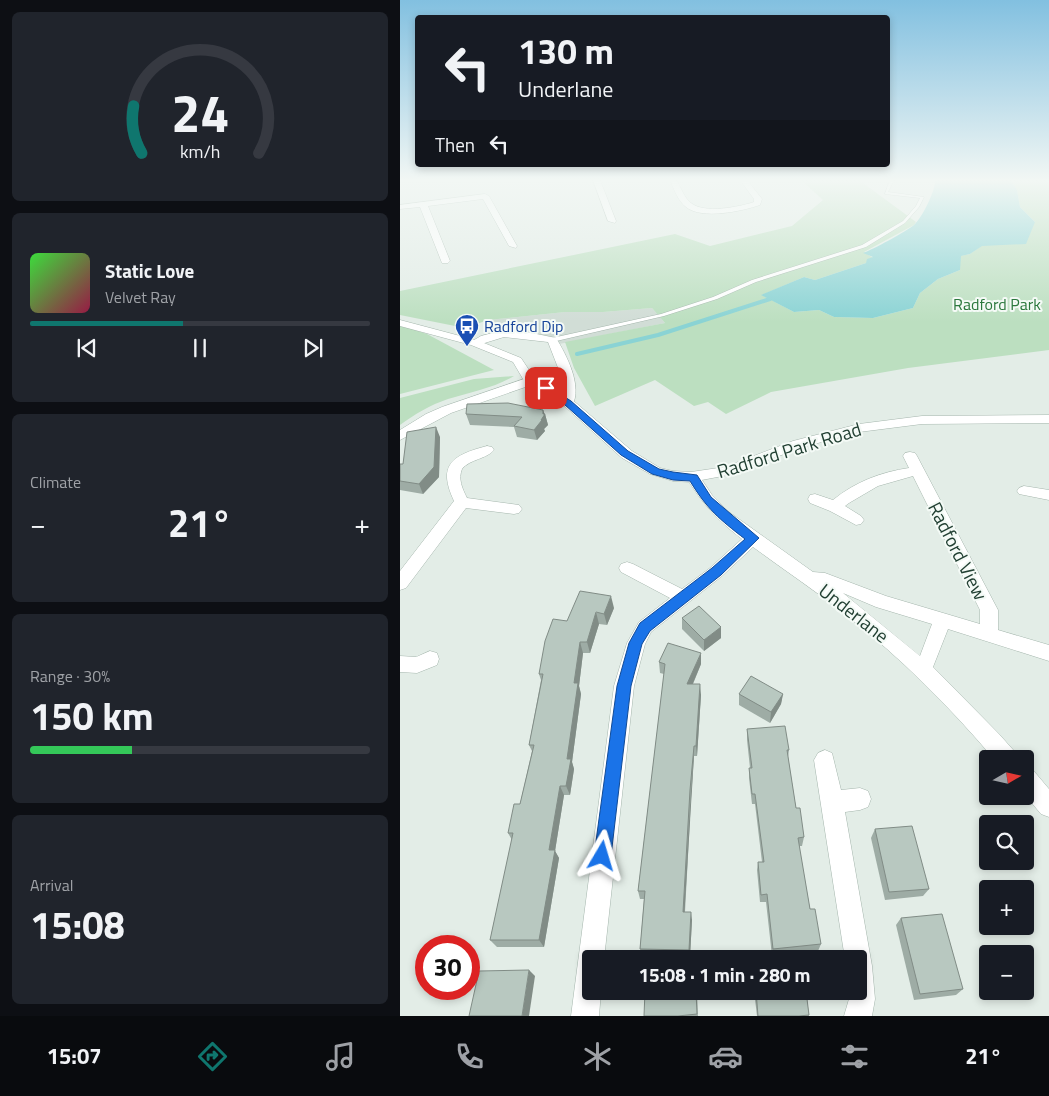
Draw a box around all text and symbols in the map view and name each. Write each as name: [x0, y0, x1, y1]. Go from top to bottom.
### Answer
text: 130 m: [518, 24, 614, 78]
icon: left: [435, 35, 500, 100]
text: Underlane: [518, 72, 613, 106]
text: 24: [171, 73, 229, 152]
text: Then: [435, 130, 475, 159]
icon: left: [485, 130, 513, 158]
text: km/h: [180, 138, 220, 165]
text: Static Love: [105, 256, 194, 285]
text: Velvet Ray: [105, 285, 176, 309]
park label: Radford Park: [953, 292, 1041, 316]
bus stop icon: Radford Dip: [454, 313, 480, 347]
place label: Radford Dip: [484, 314, 564, 338]
icon: previous: [73, 334, 101, 362]
icon: pause: [186, 334, 214, 362]
icon: next: [299, 334, 327, 362]
pin: [525, 367, 567, 409]
icon: arrive: [532, 374, 560, 402]
street label: Radford Park Road: [713, 414, 865, 485]
text: Climate: [30, 470, 81, 494]
text: 21°: [168, 494, 232, 552]
street label: Radford View: [921, 496, 996, 605]
text: −: [30, 502, 46, 545]
text: +: [354, 502, 370, 545]
street label: Underlane: [813, 576, 896, 649]
text: Range · 30%: [30, 664, 110, 688]
text: 150 km: [30, 687, 154, 745]
north arrow: [979, 750, 1034, 805]
map controls: [979, 750, 1034, 1000]
button: search: [979, 815, 1034, 870]
position arrow: [575, 829, 627, 881]
text: Arrival: [30, 873, 73, 897]
button: +: [979, 880, 1034, 935]
text: 15:08: [30, 896, 125, 954]
speed limit sign: 30: [415, 935, 480, 1000]
button: −: [979, 945, 1034, 1000]
text: 15:08 · 1 min · 280 m: [638, 960, 811, 989]
text: 15:07: [47, 1039, 102, 1073]
icon: directions: [195, 1039, 230, 1074]
icon: music: [323, 1039, 358, 1074]
icon: phone: [452, 1039, 487, 1074]
icon: climate: [580, 1039, 615, 1074]
icon: car: [708, 1039, 743, 1074]
icon: filters: [837, 1039, 872, 1074]
text: 21°: [965, 1039, 1002, 1073]

